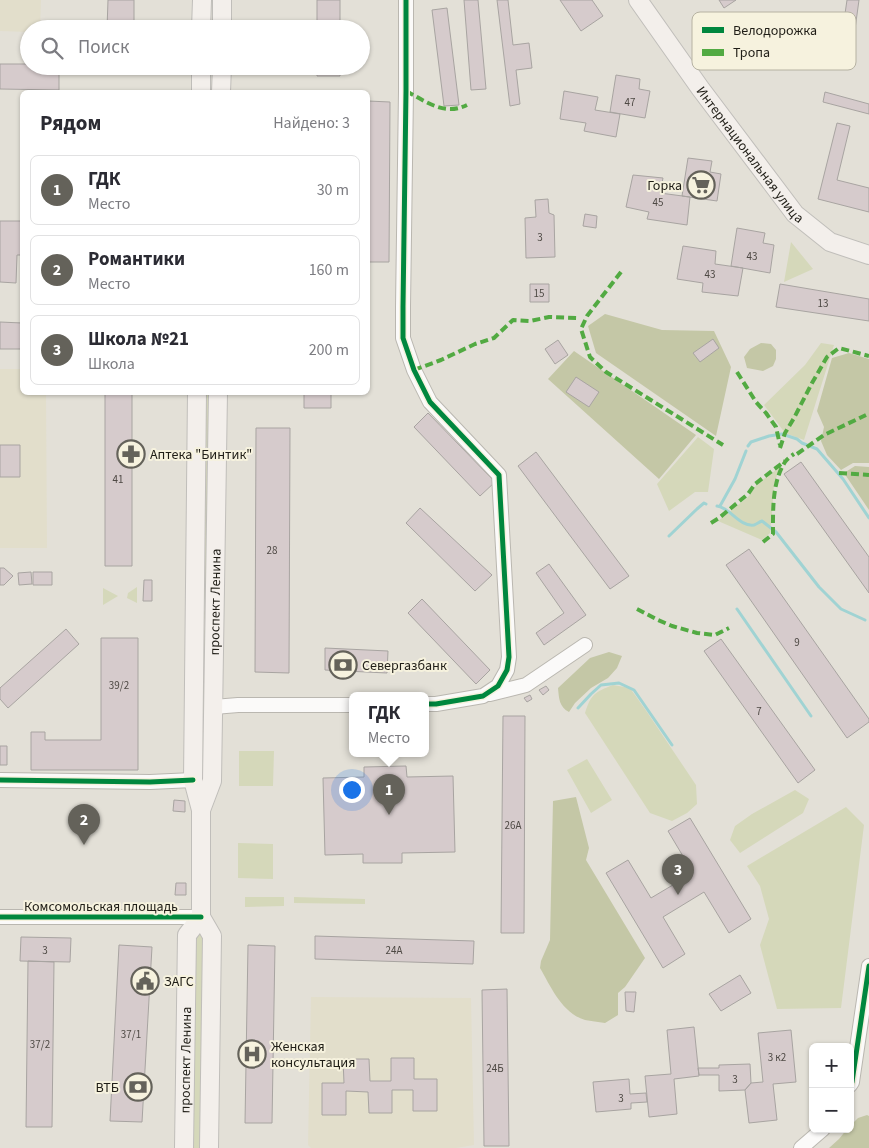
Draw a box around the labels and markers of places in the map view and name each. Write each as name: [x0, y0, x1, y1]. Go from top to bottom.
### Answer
supermarket icon: Горка: [686, 170, 716, 200]
place label: Горка: [647, 176, 682, 196]
pharmacy icon: Аптека "Бинтик": [116, 439, 146, 469]
place label: Аптека "Бинтик": [150, 445, 252, 465]
bank icon: Севергазбанк: [328, 650, 358, 680]
place label: Севергазбанк: [362, 656, 447, 676]
pin: 1: [373, 774, 405, 815]
pin: 2: [68, 804, 100, 845]
pin: 3: [662, 854, 694, 895]
public building icon: ЗАГС: [130, 966, 160, 996]
place label: ЗАГС: [164, 972, 194, 992]
place label: Женская консультация: [271, 1037, 355, 1073]
hospital icon: Женская консультация: [237, 1039, 267, 1069]
bank icon: ВТБ: [123, 1072, 153, 1102]
place label: ВТБ: [95, 1078, 119, 1098]

